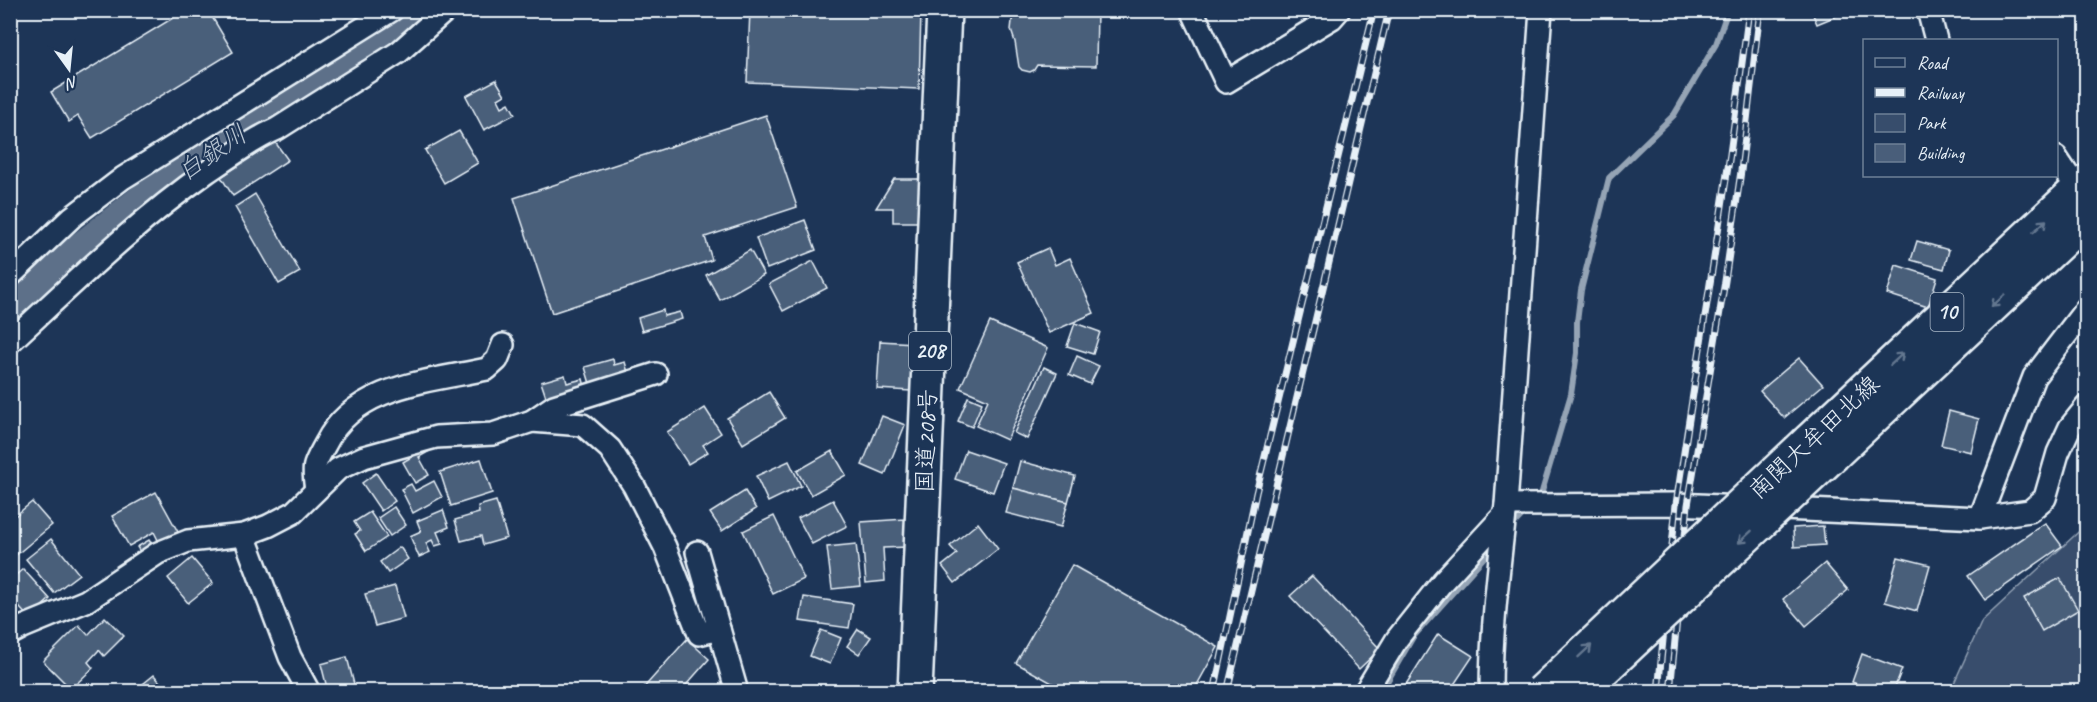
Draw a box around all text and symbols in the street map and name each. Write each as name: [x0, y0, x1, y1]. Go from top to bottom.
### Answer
north arrow: [39, 39, 99, 99]
legend: [1863, 39, 2058, 177]
text: Road: [1917, 52, 1950, 74]
text: N: [62, 72, 80, 94]
text: Railway: [1917, 82, 1965, 104]
text: Park: [1917, 112, 1947, 134]
water label: 白銀川: [170, 118, 254, 188]
text: Building: [1917, 142, 1966, 164]
one-way arrow: [2032, 219, 2047, 233]
road number: 10: [1930, 293, 1964, 331]
one-way arrow: [1991, 294, 2006, 308]
road number: 208: [909, 332, 951, 370]
one-way arrow: [1890, 352, 1905, 366]
street label: 南関大牟田北線: [1742, 369, 1886, 505]
street label: 国道208号: [909, 388, 943, 494]
one-way arrow: [1738, 530, 1753, 544]
one-way arrow: [1577, 645, 1592, 659]

